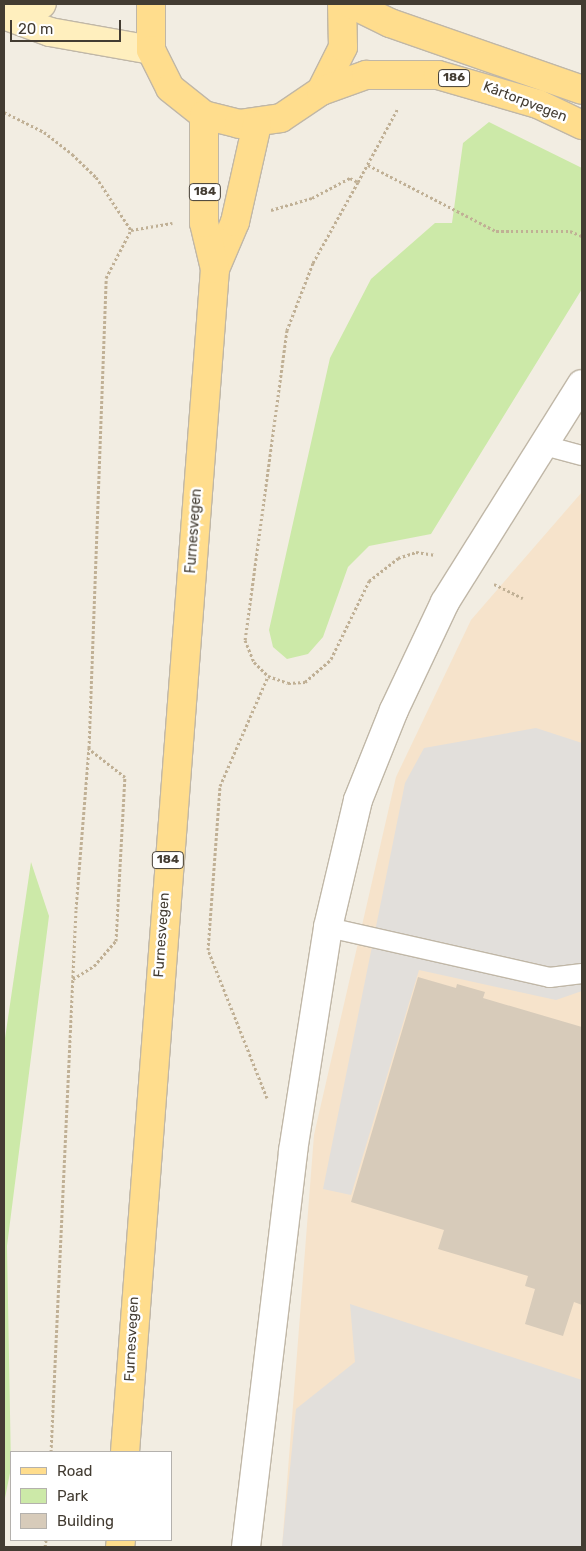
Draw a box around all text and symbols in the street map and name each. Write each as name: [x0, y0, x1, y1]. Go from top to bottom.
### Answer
scale bar: [12, 10, 124, 42]
text: 20 m: [18, 20, 53, 38]
road number: 186: [438, 68, 470, 88]
street label: Kårtorpvegen: [481, 78, 569, 126]
road number: 184: [189, 182, 221, 202]
street label: Furnesvegen: [183, 488, 205, 574]
road number: 184: [152, 850, 184, 870]
street label: Furnesvegen: [151, 892, 173, 978]
street label: Furnesvegen: [121, 1296, 143, 1382]
legend: [10, 1451, 172, 1541]
text: Road: [57, 1462, 93, 1480]
text: Park: [57, 1487, 88, 1505]
text: Building: [57, 1512, 114, 1530]

